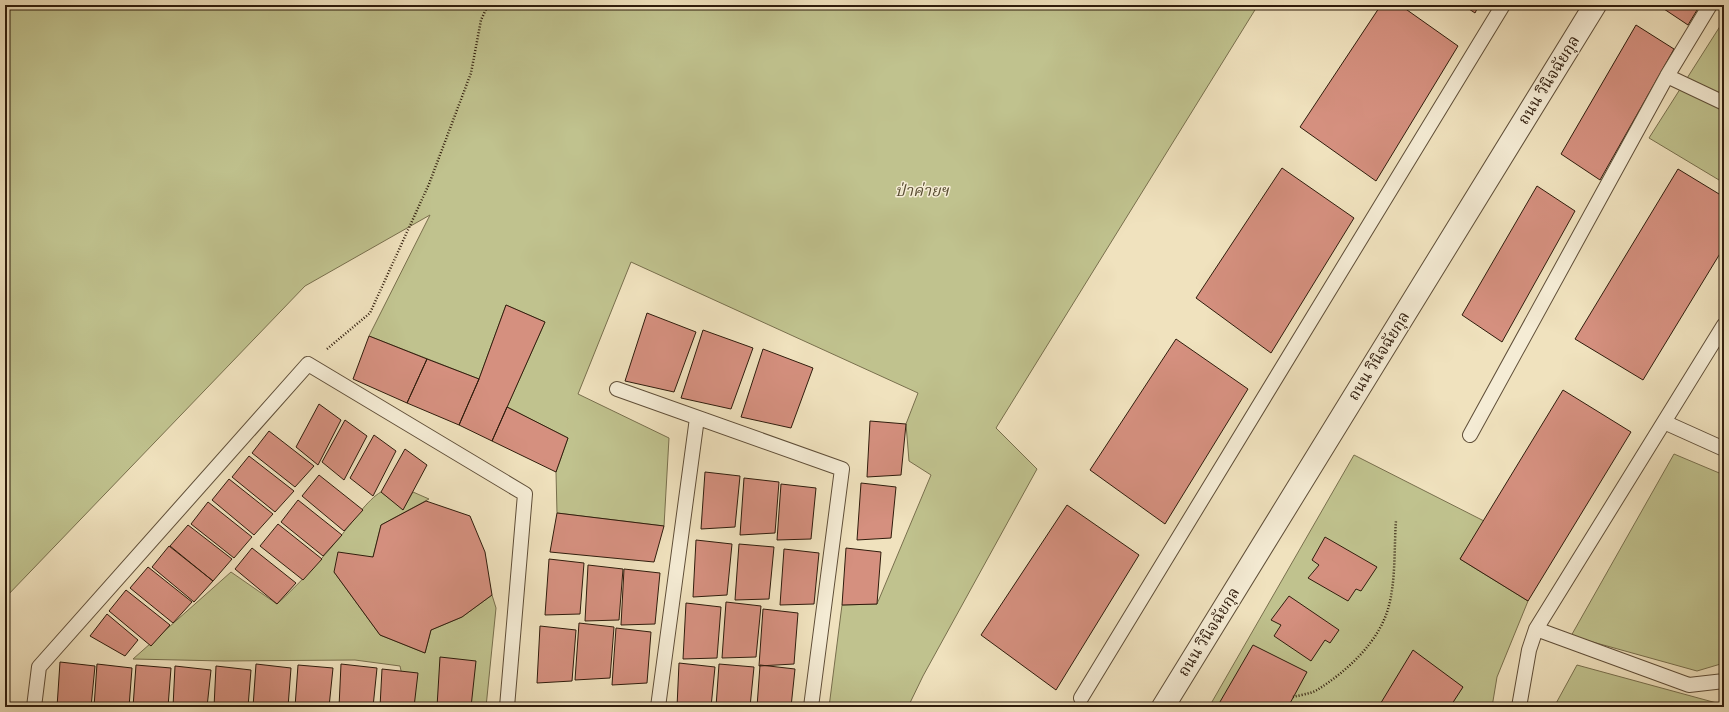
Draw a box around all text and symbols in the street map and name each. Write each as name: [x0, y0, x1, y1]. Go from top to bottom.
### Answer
street label: ถนน วินิจฉัยกุล: [1514, 32, 1585, 129]
park label: ป่าค่ายฯ: [895, 181, 950, 201]
street label: ถนน วินิจฉัยกุล: [1344, 308, 1415, 405]
street label: ถนน วินิจฉัยกุล: [1174, 584, 1245, 681]

